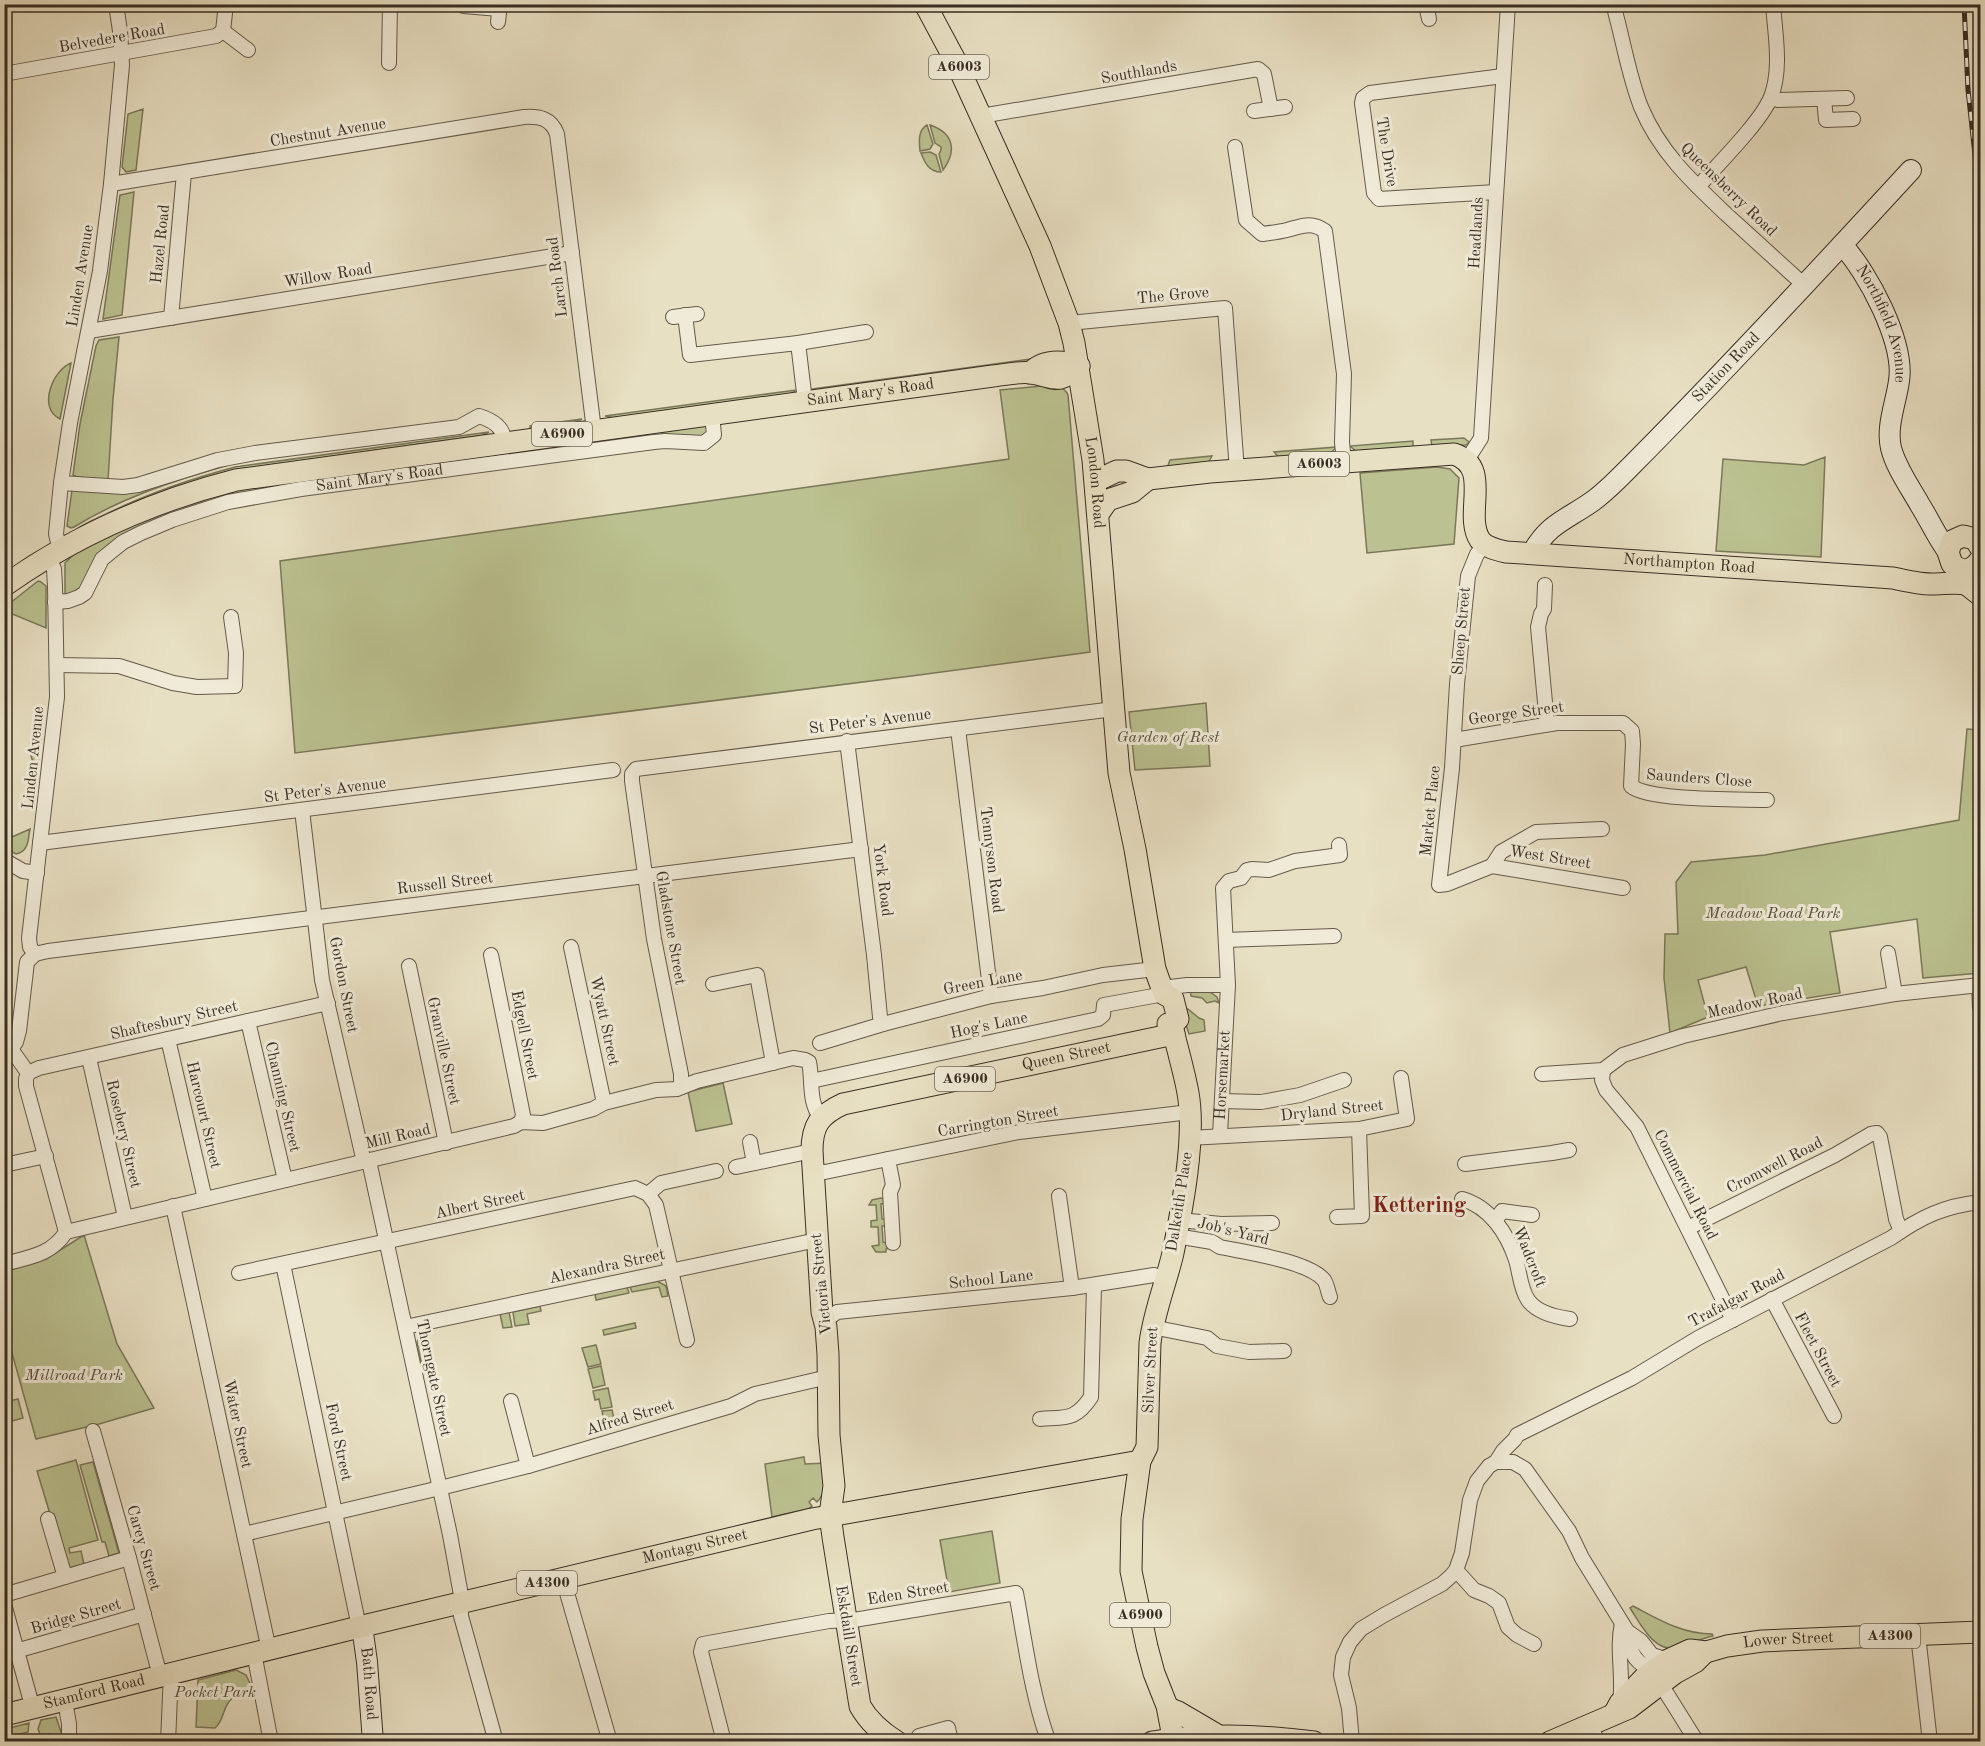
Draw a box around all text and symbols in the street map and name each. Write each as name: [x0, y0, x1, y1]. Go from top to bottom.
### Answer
street label: Belvedere Road: [58, 22, 166, 56]
road number: A6003: [929, 55, 989, 79]
street label: Southlands: [1100, 58, 1178, 88]
street label: Chestnut Avenue: [269, 116, 387, 150]
street label: The Drive: [1373, 116, 1399, 188]
street label: Queensberry Road: [1677, 140, 1779, 240]
street label: Headlands: [1467, 196, 1487, 270]
street label: Hazel Road: [149, 204, 173, 284]
street label: Linden Avenue: [65, 224, 97, 328]
street label: Larch Road: [545, 236, 571, 318]
street label: Willow Road: [283, 261, 373, 291]
street label: Northfield Avenue: [1852, 262, 1908, 384]
street label: The Grove: [1136, 285, 1210, 307]
street label: Station Road: [1690, 330, 1763, 406]
street label: Saint Mary's Road: [806, 376, 935, 409]
road number: A6900: [532, 422, 592, 446]
street label: London Road: [1081, 435, 1107, 529]
road number: A6003: [1289, 452, 1349, 476]
street label: Saint Mary's Road: [315, 462, 444, 495]
street label: Northampton Road: [1623, 552, 1756, 577]
street label: Sheep Street: [1450, 586, 1474, 676]
street label: George Street: [1467, 699, 1565, 729]
street label: Linden Avenue: [21, 706, 47, 810]
street label: St Peter's Avenue: [808, 707, 932, 737]
park label: Garden of Rest: [1117, 730, 1220, 746]
street label: Market Place: [1418, 765, 1444, 857]
street label: Saunders Close: [1646, 767, 1752, 791]
street label: St Peter's Avenue: [263, 776, 387, 806]
street label: Tennyson Road: [977, 806, 1005, 914]
street label: York Road: [870, 843, 894, 917]
street label: West Street: [1508, 844, 1592, 872]
street label: Russell Street: [396, 870, 494, 898]
street label: Gladstone Street: [652, 870, 688, 987]
park label: Meadow Road Park: [1705, 906, 1841, 922]
street label: Gordon Street: [326, 935, 360, 1035]
street label: Green Lane: [942, 967, 1024, 999]
street label: Wyatt Street: [587, 975, 621, 1068]
street label: Meadow Road: [1706, 986, 1804, 1022]
street label: Edgell Street: [507, 989, 541, 1082]
street label: Granville Street: [424, 995, 462, 1107]
street label: Shaftesbury Street: [109, 998, 240, 1043]
street label: Hog's Lane: [949, 1010, 1029, 1042]
street label: Horsemarket: [1213, 1029, 1234, 1120]
street label: Channing Street: [261, 1040, 303, 1154]
street label: Queen Street: [1021, 1040, 1112, 1074]
street label: Harcourt Street: [183, 1060, 223, 1171]
road number: A6900: [935, 1067, 995, 1091]
street label: Rosebery Street: [103, 1078, 143, 1190]
street label: Dryland Street: [1280, 1098, 1385, 1124]
street label: Carrington Street: [936, 1103, 1060, 1141]
street label: Mill Road: [364, 1122, 432, 1152]
street label: Commercial Road: [1650, 1127, 1720, 1243]
street label: Cromwell Road: [1724, 1135, 1826, 1197]
street label: Dalkeith Place: [1164, 1151, 1196, 1253]
street label: Albert Street: [434, 1188, 527, 1222]
district label: Kettering: [1372, 1195, 1466, 1217]
street label: Job's Yard: [1195, 1215, 1271, 1249]
street label: Wadcroft: [1510, 1224, 1549, 1290]
street label: Victoria Street: [809, 1232, 835, 1336]
street label: Alexandra Street: [547, 1247, 667, 1287]
street label: Trafalgar Road: [1686, 1267, 1788, 1331]
street label: School Lane: [948, 1268, 1034, 1292]
street label: Fleet Street: [1791, 1310, 1844, 1390]
street label: Thorngate Street: [413, 1318, 453, 1439]
street label: Silver Street: [1141, 1326, 1161, 1414]
park label: Millroad Park: [24, 1368, 123, 1384]
street label: Water Street: [220, 1378, 254, 1470]
street label: Alfred Street: [584, 1397, 676, 1439]
street label: Ford Street: [322, 1402, 354, 1483]
street label: Carey Street: [123, 1504, 163, 1593]
street label: Montagu Street: [641, 1527, 749, 1567]
road number: A4300: [517, 1571, 577, 1595]
street label: Eden Street: [866, 1580, 950, 1608]
street label: Eskdaill Street: [832, 1584, 864, 1688]
street label: Bridge Street: [29, 1596, 123, 1638]
road number: A6900: [1110, 1603, 1170, 1627]
road number: A4300: [1860, 1624, 1920, 1648]
street label: Lower Street: [1742, 1630, 1834, 1652]
street label: Bath Road: [357, 1646, 379, 1721]
street label: Stamford Road: [42, 1672, 147, 1713]
park label: Pocket Park: [173, 1685, 256, 1701]

